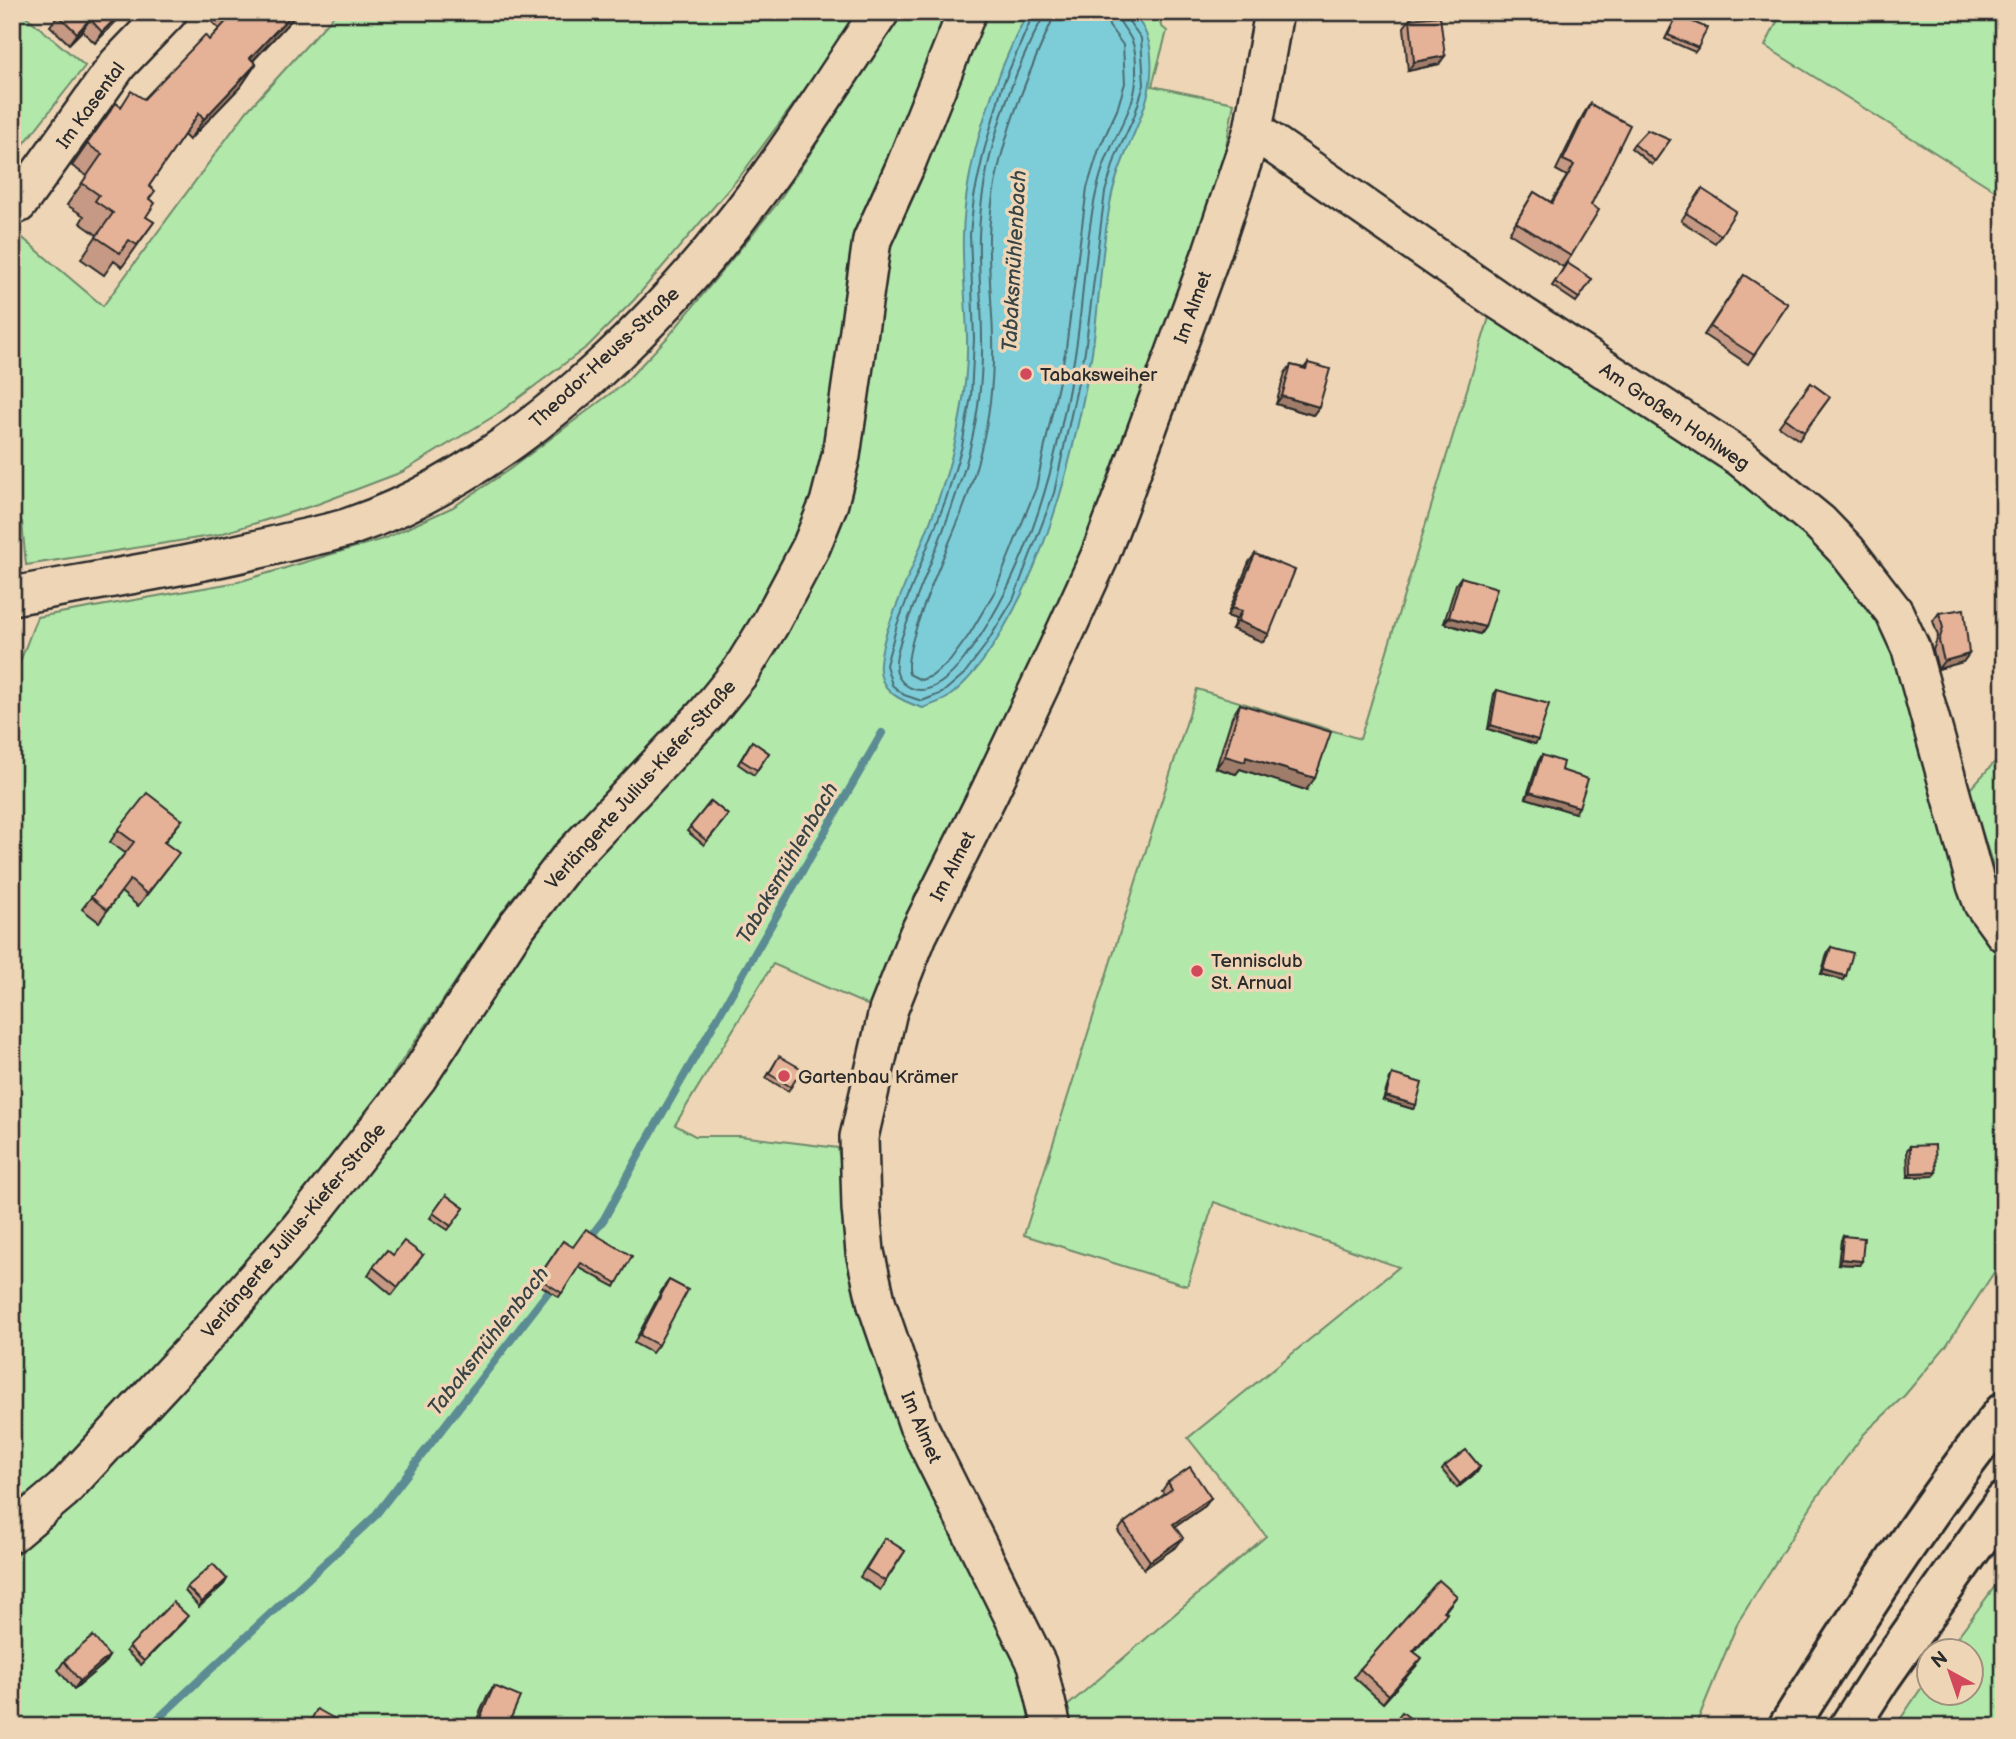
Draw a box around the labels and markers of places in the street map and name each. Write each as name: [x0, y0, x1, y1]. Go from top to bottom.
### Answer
place label: Tabaksweiher: [1040, 364, 1158, 387]
marker: Tabaksweiher: [1018, 366, 1034, 382]
place label: Tennisclub St. Arnual: [1211, 950, 1303, 995]
marker: Tennisclub St. Arnual: [1189, 963, 1205, 979]
place label: Gartenbau Krämer: [798, 1066, 959, 1089]
marker: Gartenbau Krämer: [776, 1068, 792, 1084]

